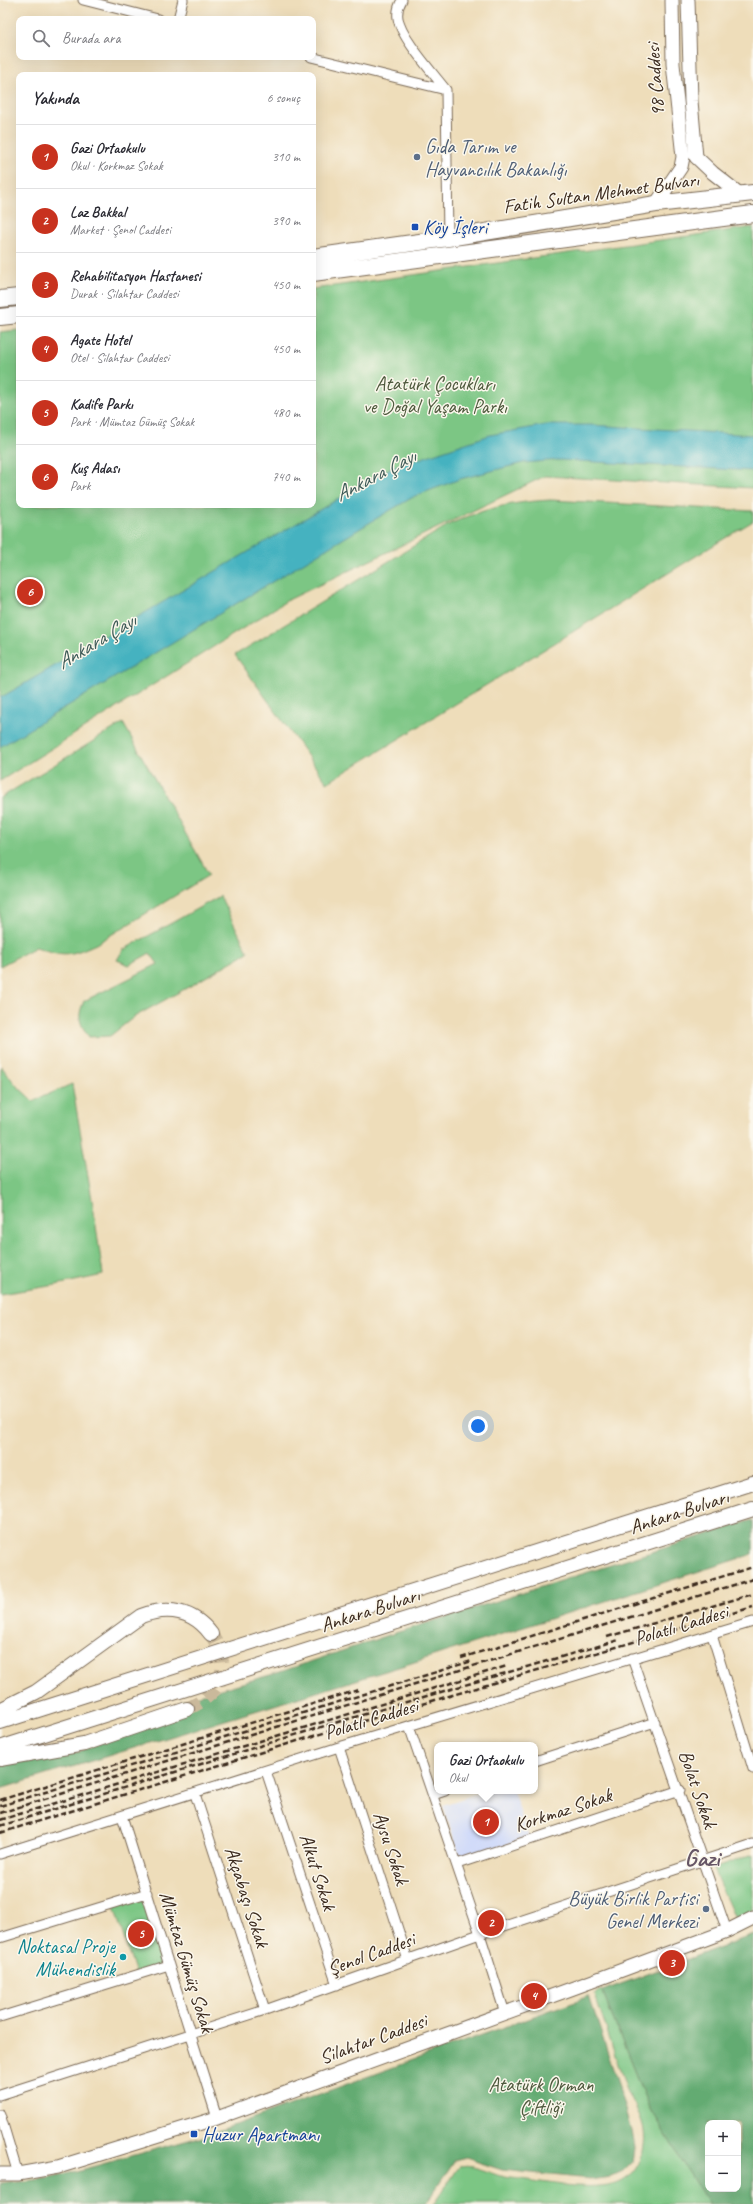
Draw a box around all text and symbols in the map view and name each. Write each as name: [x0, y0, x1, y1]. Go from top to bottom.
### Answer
search box: [16, 16, 316, 60]
icon: search: [30, 27, 52, 49]
text: Burada ara: [62, 29, 120, 48]
street label: 98 Caddesi: [640, 40, 670, 118]
text: Yakında: [32, 88, 79, 109]
text: 6 sonuç: [267, 90, 300, 106]
place label: Gıda Tarım ve Hayvancılık Bakanlığı: [425, 134, 568, 182]
text: Gazi Ortaokulu: [70, 139, 144, 158]
text: 1: [42, 149, 48, 165]
text: 310 m: [272, 149, 300, 165]
marker: Gıda Tarım ve Hayvancılık Bakanlığı: [412, 152, 422, 162]
text: Okul · Korkmaz Sokak: [70, 158, 163, 174]
street label: Fatih Sultan Mehmet Bulvarı: [502, 167, 702, 219]
text: Laz Bakkal: [70, 203, 126, 222]
text: 2: [42, 213, 48, 229]
text: 390 m: [272, 213, 300, 229]
place label: Köy İşleri: [423, 215, 490, 240]
text: Market · Şenol Caddesi: [70, 222, 171, 238]
marker: Köy İşleri: [410, 222, 420, 232]
text: Rehabilitasyon Hastanesi: [70, 267, 201, 286]
text: 3: [42, 277, 48, 293]
text: 450 m: [272, 277, 300, 293]
text: Durak · Silahtar Caddesi: [70, 286, 179, 302]
text: Agate Hotel: [70, 331, 130, 350]
text: 4: [42, 341, 48, 357]
text: 450 m: [272, 341, 300, 357]
text: Otel · Silahtar Caddesi: [70, 350, 169, 366]
park label: Atatürk Çocukları ve Doğal Yaşam Parkı: [363, 371, 508, 419]
text: Kadife Parkı: [70, 395, 133, 414]
text: 5: [42, 405, 48, 421]
text: 480 m: [272, 405, 300, 421]
text: Park · Mümtaz Gümüş Sokak: [70, 414, 194, 430]
water label: Ankara Çayı: [330, 442, 423, 507]
text: Kuş Adası: [70, 459, 119, 478]
text: 6: [42, 469, 48, 485]
text: 740 m: [272, 469, 300, 485]
text: Park: [70, 478, 91, 494]
pin: 6: [17, 577, 43, 607]
water label: Ankara Çayı: [52, 606, 143, 675]
your location: [468, 1416, 488, 1436]
street label: Ankara Bulvarı: [626, 1484, 733, 1540]
street label: Ankara Bulvarı: [317, 1582, 424, 1638]
street label: Polatlı Caddesi: [631, 1598, 733, 1651]
street label: Polatlı Caddesi: [321, 1692, 423, 1745]
popup: [434, 1742, 538, 1794]
street label: Bolat Sokak: [673, 1747, 723, 1833]
text: Gazi Ortaokulu: [449, 1751, 523, 1770]
text: Okul: [449, 1770, 467, 1786]
street label: Korkmaz Sokak: [511, 1782, 617, 1837]
pin: 1: [473, 1807, 499, 1837]
street label: Aysu Sokak: [367, 1808, 415, 1889]
street label: Alkut Sokak: [294, 1830, 343, 1915]
street label: Akçabaşı Sokak: [219, 1843, 276, 1952]
district label: Gazi: [685, 1843, 723, 1873]
place label: Büyük Birlik Partisi Genel Merkezi: [568, 1886, 700, 1934]
street label: Mümtaz Gümüş Sokak: [154, 1888, 221, 2037]
marker: Büyük Birlik Partisi Genel Merkezi: [701, 1904, 711, 1914]
pin: 2: [478, 1908, 504, 1938]
pin: 5: [128, 1919, 154, 1949]
street label: Şenol Caddesi: [324, 1926, 420, 1981]
place label: Noktasal Proje Mühendislik: [17, 1934, 117, 1982]
pin: 3: [659, 1948, 685, 1978]
marker: Noktasal Proje Mühendislik: [118, 1952, 128, 1962]
pin: 4: [521, 1981, 547, 2011]
street label: Silahtar Caddesi: [316, 2007, 432, 2070]
park label: Atatürk Orman Çiftliği: [489, 2072, 594, 2120]
map controls: [705, 2120, 741, 2192]
button: +: [705, 2120, 741, 2156]
place label: Huzur Apartmanı: [202, 2122, 321, 2147]
marker: Huzur Apartmanı: [189, 2129, 199, 2139]
button: −: [705, 2156, 741, 2192]

